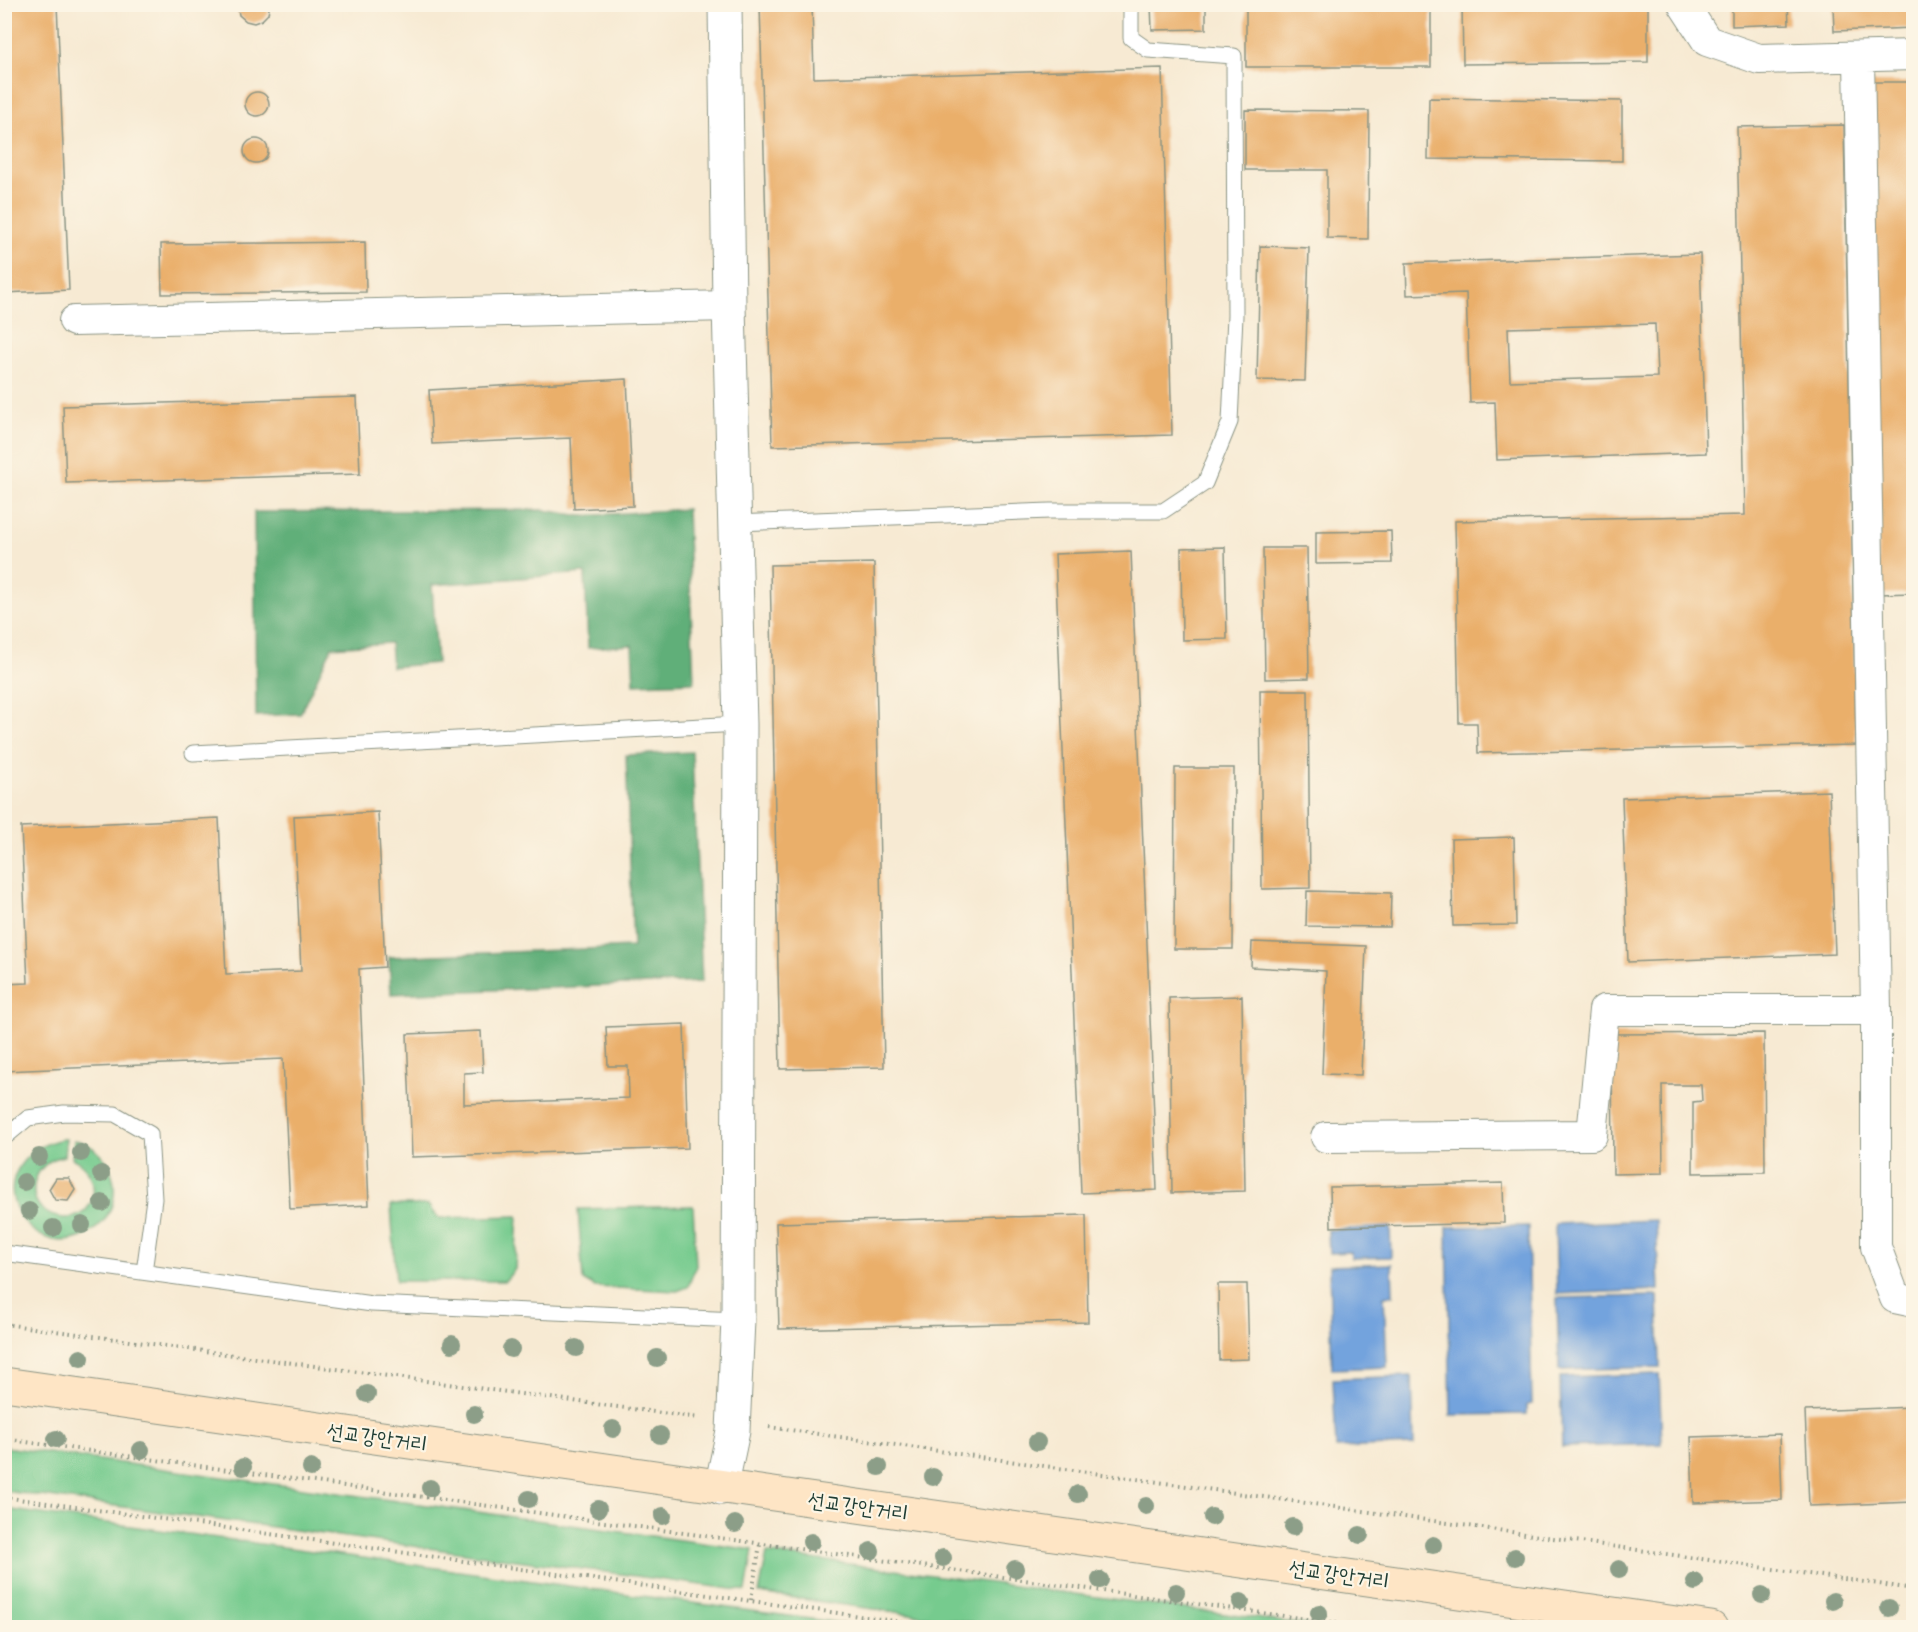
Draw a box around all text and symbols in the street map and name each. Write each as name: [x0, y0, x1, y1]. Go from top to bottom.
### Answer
street label: 선교강안거리: [325, 1417, 429, 1459]
street label: 선교강안거리: [806, 1486, 910, 1528]
street label: 선교강안거리: [1287, 1554, 1391, 1596]

